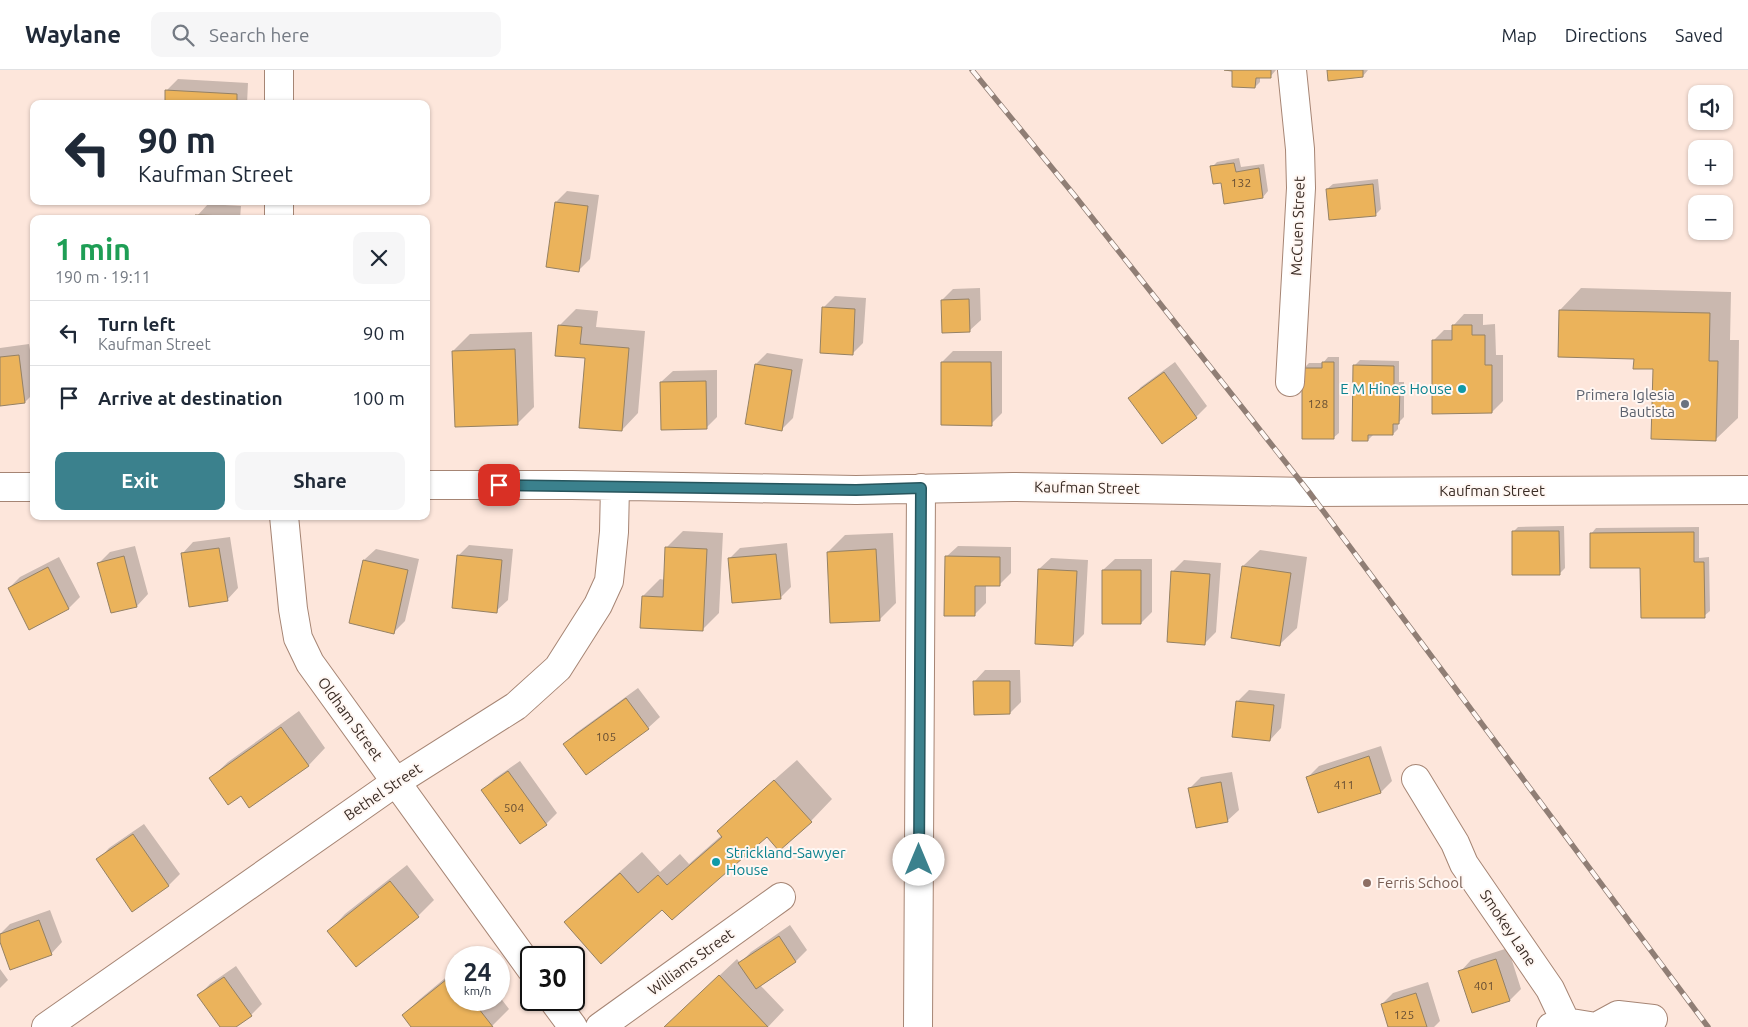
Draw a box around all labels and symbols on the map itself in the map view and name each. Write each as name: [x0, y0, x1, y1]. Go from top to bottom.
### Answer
house number: 132: [1231, 176, 1251, 189]
street label: McCuen Street: [1287, 176, 1308, 276]
place label: E M Hines House: [1340, 380, 1452, 397]
marker: E M Hines House: [1456, 383, 1468, 395]
place label: Primera Iglesia Bautista: [1576, 386, 1675, 420]
house number: 128: [1308, 397, 1328, 410]
marker: Primera Iglesia Bautista: [1679, 398, 1691, 410]
pin: [478, 464, 520, 506]
street label: Kaufman Street: [1034, 478, 1140, 497]
street label: Kaufman Street: [1439, 482, 1545, 499]
street label: Oldham Street: [314, 674, 386, 764]
house number: 105: [596, 730, 616, 743]
street label: Bethel Street: [341, 759, 425, 824]
house number: 411: [1334, 778, 1354, 791]
house number: 504: [504, 801, 524, 814]
position arrow: [892, 833, 944, 885]
place label: Strickland-Sawyer House: [726, 844, 846, 878]
marker: Strickland-Sawyer House: [710, 856, 722, 868]
place label: Ferris School: [1377, 874, 1463, 891]
marker: Ferris School: [1361, 877, 1373, 889]
street label: Smokey Lane: [1477, 886, 1540, 969]
street label: Williams Street: [645, 925, 737, 998]
speed limit sign: 30: [520, 946, 585, 1011]
house number: 401: [1474, 979, 1494, 992]
house number: 125: [1394, 1008, 1414, 1021]

